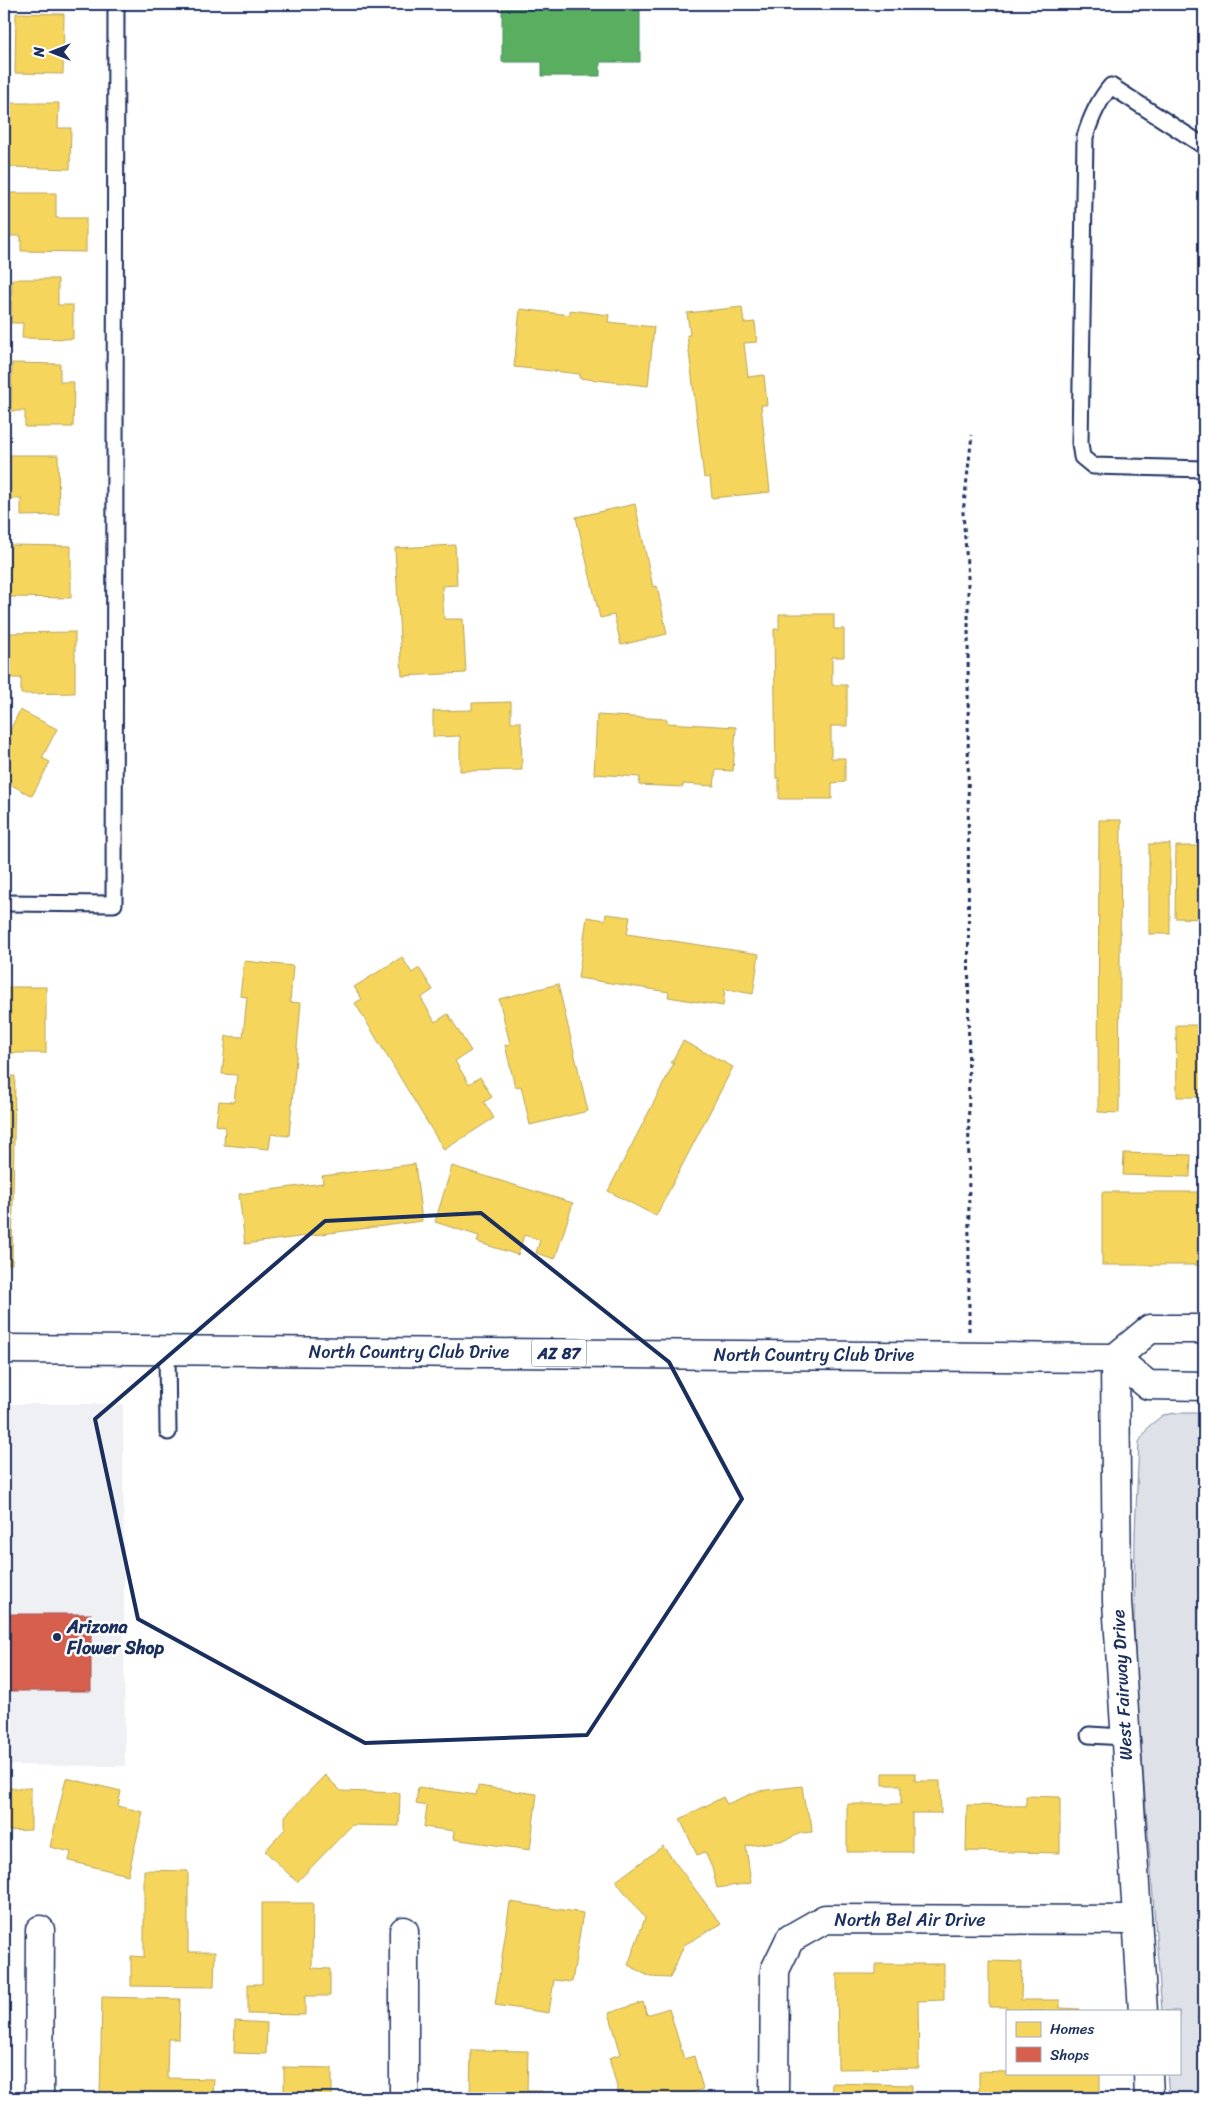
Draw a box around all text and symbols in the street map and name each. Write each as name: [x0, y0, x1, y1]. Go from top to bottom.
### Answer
north arrow: [28, 28, 78, 78]
text: N: [27, 47, 52, 58]
street label: North Country Club Drive: [309, 1336, 510, 1368]
street label: North Country Club Drive: [714, 1339, 915, 1371]
road number: AZ 87: [532, 1340, 586, 1366]
street label: West Fairway Drive: [1102, 1609, 1142, 1761]
place label: Arizona Flower Shop: [66, 1611, 164, 1664]
marker: Arizona Flower Shop: [51, 1631, 63, 1643]
street label: North Bel Air Drive: [834, 1904, 986, 1936]
legend: [1006, 2010, 1180, 2074]
text: Homes: [1050, 2016, 1094, 2042]
text: Shops: [1050, 2042, 1090, 2068]

